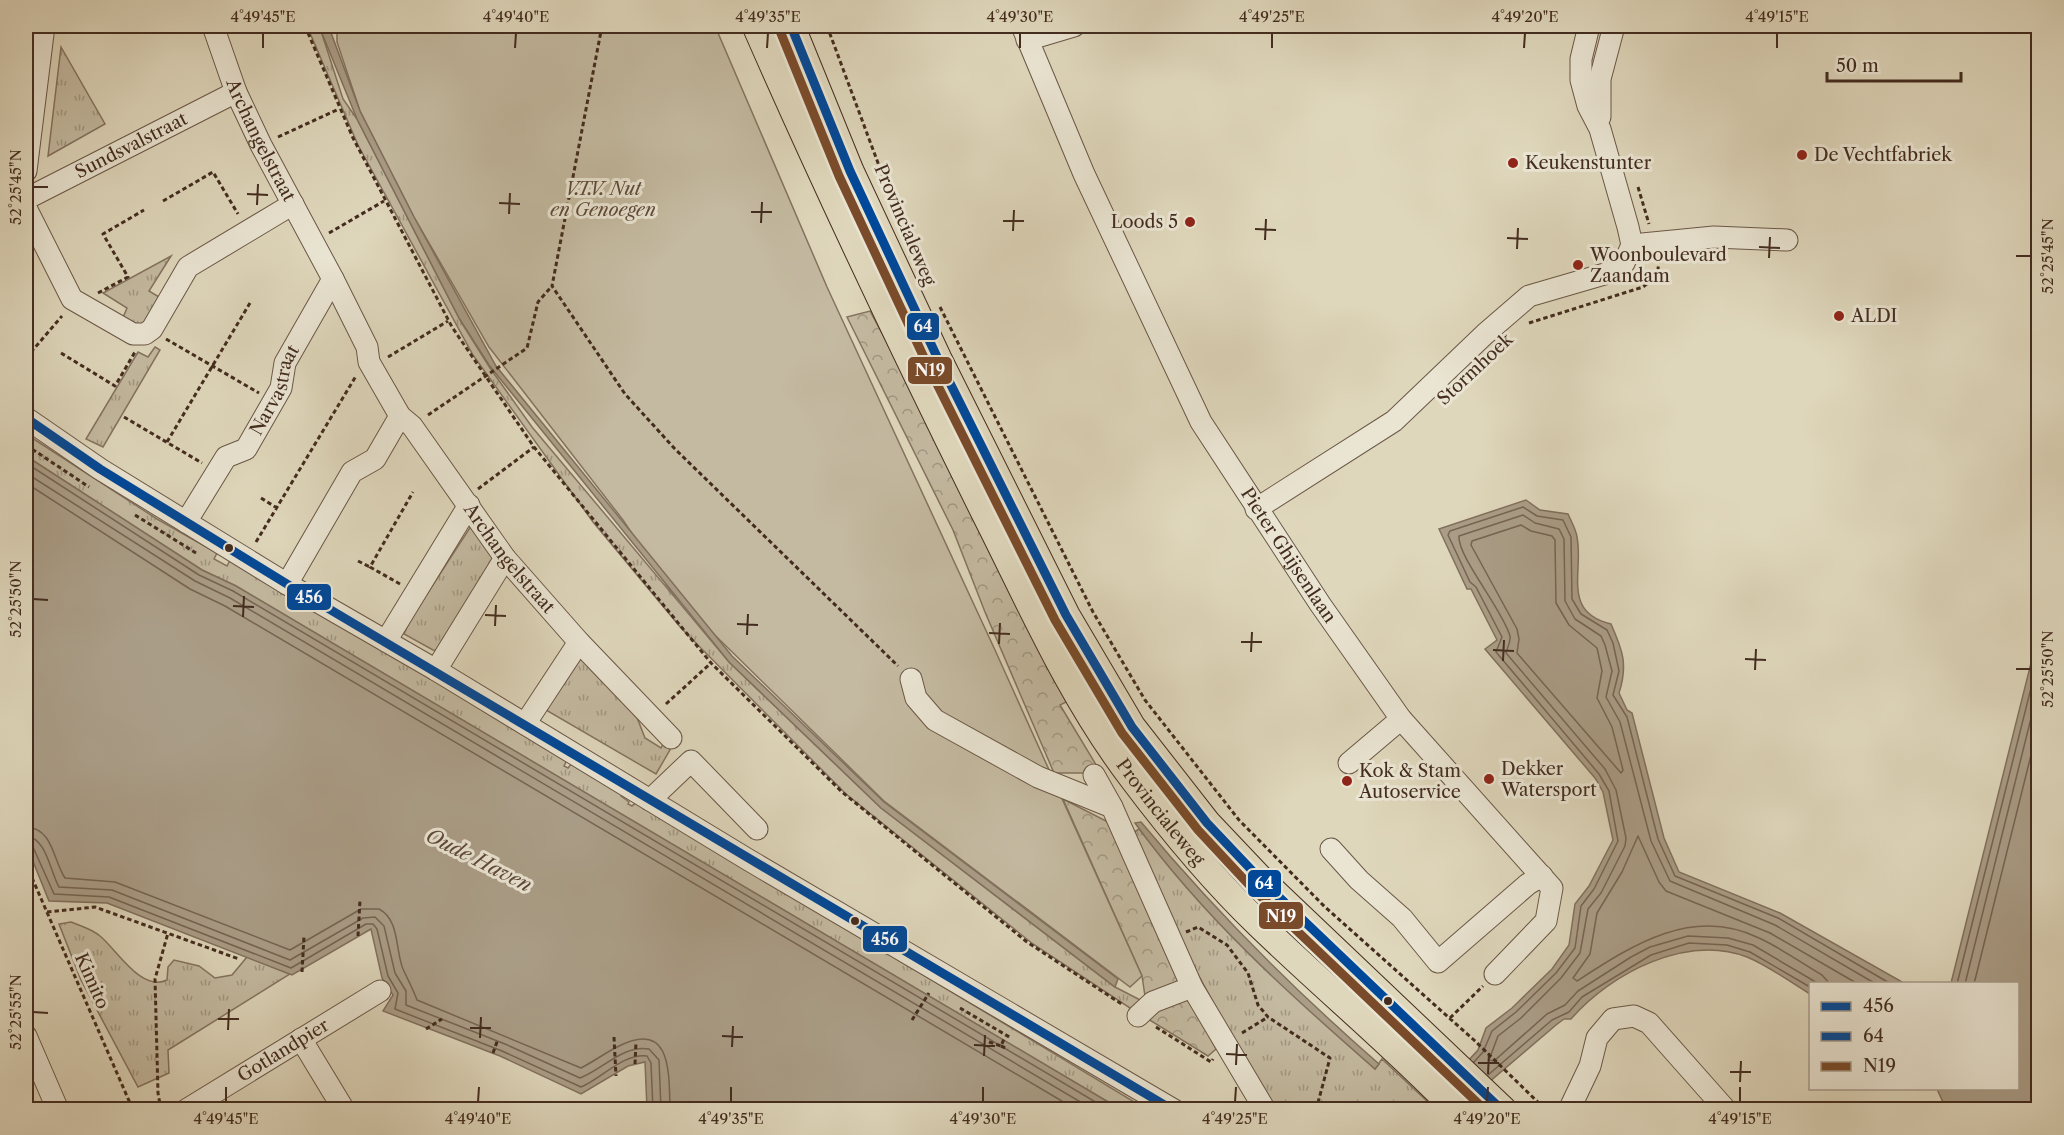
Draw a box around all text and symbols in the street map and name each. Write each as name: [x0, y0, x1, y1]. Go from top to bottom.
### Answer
text: 4°49'45"E: [230, 7, 296, 26]
text: 4°49'40"E: [483, 7, 549, 26]
text: 4°49'35"E: [735, 7, 801, 26]
text: 4°49'30"E: [987, 7, 1053, 26]
text: 4°49'25"E: [1239, 7, 1305, 26]
text: 4°49'20"E: [1491, 7, 1559, 26]
text: 4°49'15"E: [1745, 7, 1809, 26]
scale bar: [1827, 45, 1960, 83]
text: 50 m: [1836, 55, 1879, 77]
street label: Archangelstraat: [221, 75, 301, 206]
street label: Sundsvalstraat: [71, 107, 191, 183]
place label: De Vechtfabriek: [1814, 144, 1953, 166]
marker: De Vechtfabriek: [1795, 148, 1809, 162]
text: 52°25'45"N: [6, 149, 25, 225]
place label: Keukenstunter: [1525, 152, 1652, 174]
marker: Keukenstunter: [1506, 156, 1520, 170]
street label: Provincialeweg: [870, 161, 941, 290]
park label: V.T.V. Nut en Genoegen: [550, 178, 656, 221]
place label: Loods 5: [1111, 211, 1178, 233]
marker: Loods 5: [1183, 215, 1197, 229]
text: 52°25'45"N: [2038, 218, 2057, 294]
place label: Woonboulevard Zaandam: [1589, 244, 1727, 287]
marker: Woonboulevard Zaandam: [1571, 258, 1585, 272]
place label: ALDI: [1850, 305, 1897, 327]
marker: ALDI: [1832, 309, 1846, 323]
line badge: 64: [906, 312, 940, 341]
text: 64: [913, 316, 933, 336]
street label: Stormhoek: [1433, 327, 1519, 410]
street label: Narvastraat: [245, 340, 304, 439]
line badge: N19: [907, 356, 953, 385]
text: N19: [915, 360, 945, 380]
street label: Pieter Ghijsenlaan: [1236, 484, 1341, 627]
street label: Archangelstraat: [458, 498, 560, 618]
unlabelled marker: [223, 542, 235, 554]
text: 52°25'50"N: [6, 560, 25, 638]
line badge: 456: [286, 583, 332, 611]
text: 456: [295, 587, 323, 607]
text: 52°25'50"N: [2038, 630, 2057, 708]
street label: Provincialeweg: [1111, 755, 1210, 870]
place label: Dekker Watersport: [1500, 758, 1597, 801]
place label: Kok & Stam Autoservice: [1358, 760, 1461, 803]
marker: Dekker Watersport: [1482, 772, 1496, 786]
marker: Kok & Stam Autoservice: [1340, 774, 1354, 788]
water label: Oude Haven: [422, 823, 536, 897]
line badge: 64: [1247, 869, 1282, 898]
text: 64: [1254, 873, 1274, 893]
line badge: N19: [1258, 901, 1304, 930]
text: N19: [1266, 906, 1296, 926]
unlabelled marker: [849, 915, 861, 927]
line badge: 456: [862, 925, 908, 953]
text: 456: [871, 929, 899, 949]
street label: Kimito: [70, 950, 114, 1012]
text: 52°25'55"N: [6, 974, 25, 1050]
legend: [1809, 982, 2019, 1090]
unlabelled marker: [1382, 995, 1394, 1007]
text: 456: [1863, 995, 1894, 1017]
street label: Gotlandpier: [233, 1014, 333, 1087]
text: 64: [1863, 1025, 1884, 1047]
text: N19: [1863, 1055, 1896, 1077]
text: 4°49'45"E: [193, 1109, 259, 1128]
text: 4°49'40"E: [445, 1109, 511, 1128]
text: 4°49'35"E: [698, 1109, 764, 1128]
text: 4°49'30"E: [950, 1109, 1016, 1128]
text: 4°49'25"E: [1202, 1109, 1268, 1128]
text: 4°49'20"E: [1453, 1109, 1521, 1128]
text: 4°49'15"E: [1708, 1109, 1772, 1128]

